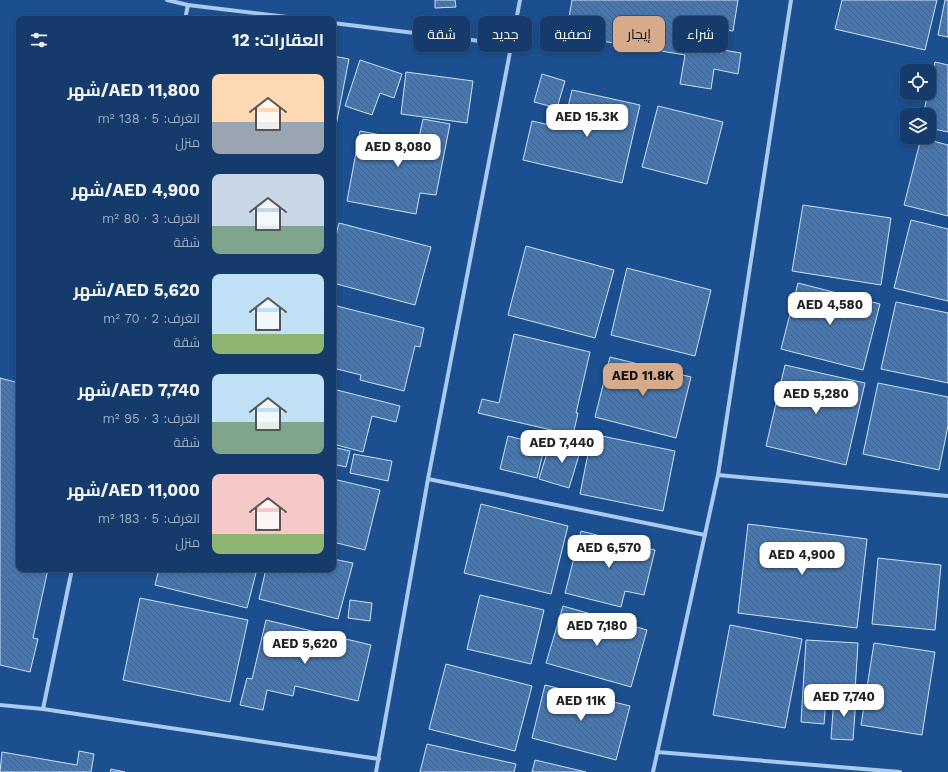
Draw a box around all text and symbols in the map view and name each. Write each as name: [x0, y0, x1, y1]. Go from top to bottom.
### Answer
chip: شقة: [413, 16, 470, 52]
chip: جديد: [478, 16, 532, 52]
chip: تصفية: [540, 16, 605, 52]
chip: إيجار: [613, 16, 665, 52]
chip: شراء: [673, 16, 728, 52]
icon: filters: [28, 29, 50, 51]
text: العقارات: 12: [232, 30, 324, 50]
map controls: [900, 64, 936, 144]
button: locate: [900, 64, 936, 100]
text: AED 11,800/شهر: [67, 80, 200, 100]
icon: home: [244, 90, 292, 138]
pin: AED 15.3K: [541, 104, 633, 138]
button: layers: [900, 108, 936, 144]
text: AED 15.3K: [555, 109, 619, 124]
text: الغرف: 5 · 138 m²: [97, 111, 200, 126]
pin: AED 8,080: [352, 134, 444, 168]
text: منزل: [175, 135, 200, 150]
text: AED 8,080: [365, 139, 431, 154]
text: AED 4,900/شهر: [71, 180, 200, 200]
icon: home: [244, 190, 292, 238]
text: الغرف: 3 · 80 m²: [102, 211, 200, 226]
text: شقة: [173, 235, 200, 250]
text: AED 5,620/شهر: [73, 280, 200, 300]
icon: home: [244, 290, 292, 338]
pin: AED 4,580: [784, 292, 876, 326]
text: AED 4,580: [797, 297, 863, 312]
text: الغرف: 2 · 70 m²: [103, 311, 200, 326]
text: شقة: [173, 335, 200, 350]
pin: AED 11.8K: [597, 363, 689, 397]
text: AED 11.8K: [612, 368, 674, 383]
text: AED 7,740/شهر: [78, 380, 200, 400]
pin: AED 5,280: [770, 381, 862, 415]
text: AED 5,280: [783, 386, 849, 401]
icon: home: [244, 390, 292, 438]
text: الغرف: 3 · 95 m²: [102, 411, 200, 426]
pin: AED 7,440: [516, 430, 608, 464]
text: شقة: [173, 435, 200, 450]
text: AED 7,440: [530, 435, 594, 450]
text: AED 11,000/شهر: [67, 480, 200, 500]
icon: home: [244, 490, 292, 538]
text: الغرف: 5 · 183 m²: [98, 511, 200, 526]
text: منزل: [175, 535, 200, 550]
pin: AED 6,570: [563, 535, 655, 569]
text: AED 6,570: [577, 540, 641, 555]
pin: AED 4,900: [756, 542, 848, 576]
text: AED 4,900: [769, 547, 835, 562]
pin: AED 7,180: [551, 613, 643, 647]
text: AED 7,180: [567, 618, 627, 633]
pin: AED 5,620: [259, 631, 351, 665]
text: AED 5,620: [272, 636, 338, 651]
pin: AED 7,740: [798, 684, 890, 718]
pin: AED 11K: [544, 688, 618, 722]
text: AED 7,740: [813, 689, 875, 704]
text: AED 11K: [556, 693, 606, 708]

